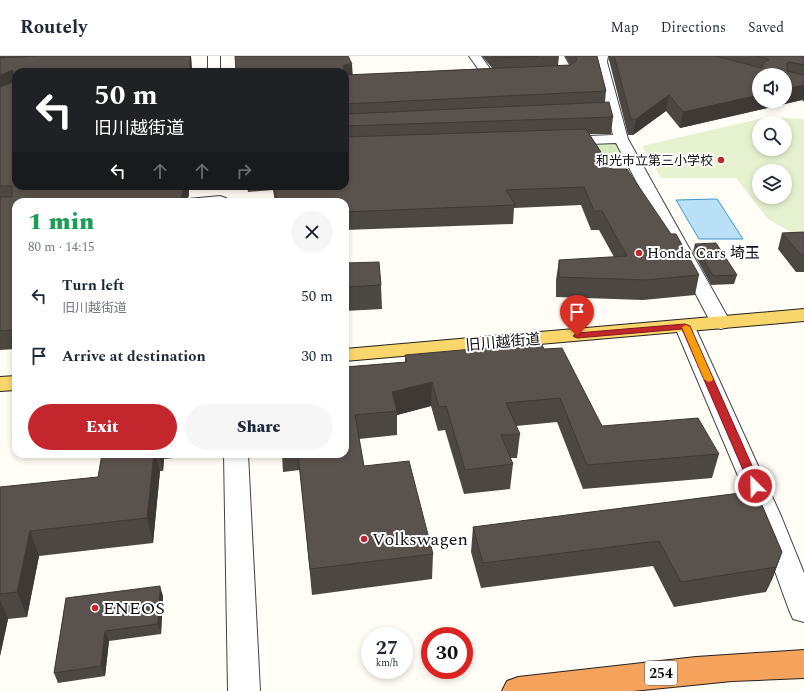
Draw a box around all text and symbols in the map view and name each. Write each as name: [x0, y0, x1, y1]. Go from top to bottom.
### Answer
text: Routely: [20, 13, 87, 42]
text: Map: [611, 17, 639, 38]
text: Directions: [661, 17, 726, 38]
text: Saved: [748, 17, 784, 38]
map controls: [752, 68, 792, 204]
button: sound: [752, 68, 792, 108]
text: 50 m: [94, 74, 158, 117]
icon: left: [28, 84, 80, 136]
text: 旧川越街道: [94, 115, 184, 142]
button: search: [752, 116, 792, 156]
place label: 和光市立第三小学校: [596, 151, 713, 171]
marker: 和光市立第三小学校: [716, 155, 726, 165]
icon: left: [107, 160, 129, 182]
icon: ahead: [149, 160, 171, 182]
icon: ahead: [191, 160, 213, 182]
icon: right: [233, 160, 255, 182]
button: layers: [752, 164, 792, 204]
text: 1 min: [28, 204, 94, 240]
button: close: [291, 211, 333, 253]
text: 80 m · 14:15: [28, 237, 94, 257]
place label: Honda Cars 埼玉: [647, 242, 760, 265]
marker: Honda Cars 埼玉: [634, 248, 644, 258]
text: Turn left: [62, 274, 124, 297]
icon: left: [28, 285, 50, 307]
text: 50 m: [301, 285, 333, 308]
pin: [560, 295, 594, 336]
text: 旧川越街道: [62, 298, 127, 318]
icon: arrive: [566, 301, 588, 323]
street label: 旧川越街道: [465, 328, 541, 357]
icon: arrive: [28, 345, 50, 367]
text: Arrive at destination: [62, 345, 206, 368]
text: 30 m: [301, 345, 333, 368]
button: Exit: [28, 404, 177, 450]
button: Share: [185, 404, 333, 450]
position arrow: [734, 465, 776, 507]
place label: Volkswagen: [372, 526, 468, 553]
marker: Volkswagen: [359, 534, 369, 544]
place label: ENEOS: [103, 595, 165, 622]
marker: ENEOS: [90, 603, 100, 613]
speed limit sign: 30: [421, 627, 473, 679]
text: 27: [376, 633, 398, 663]
text: km/h: [376, 655, 398, 671]
road number: 254: [645, 661, 677, 685]

